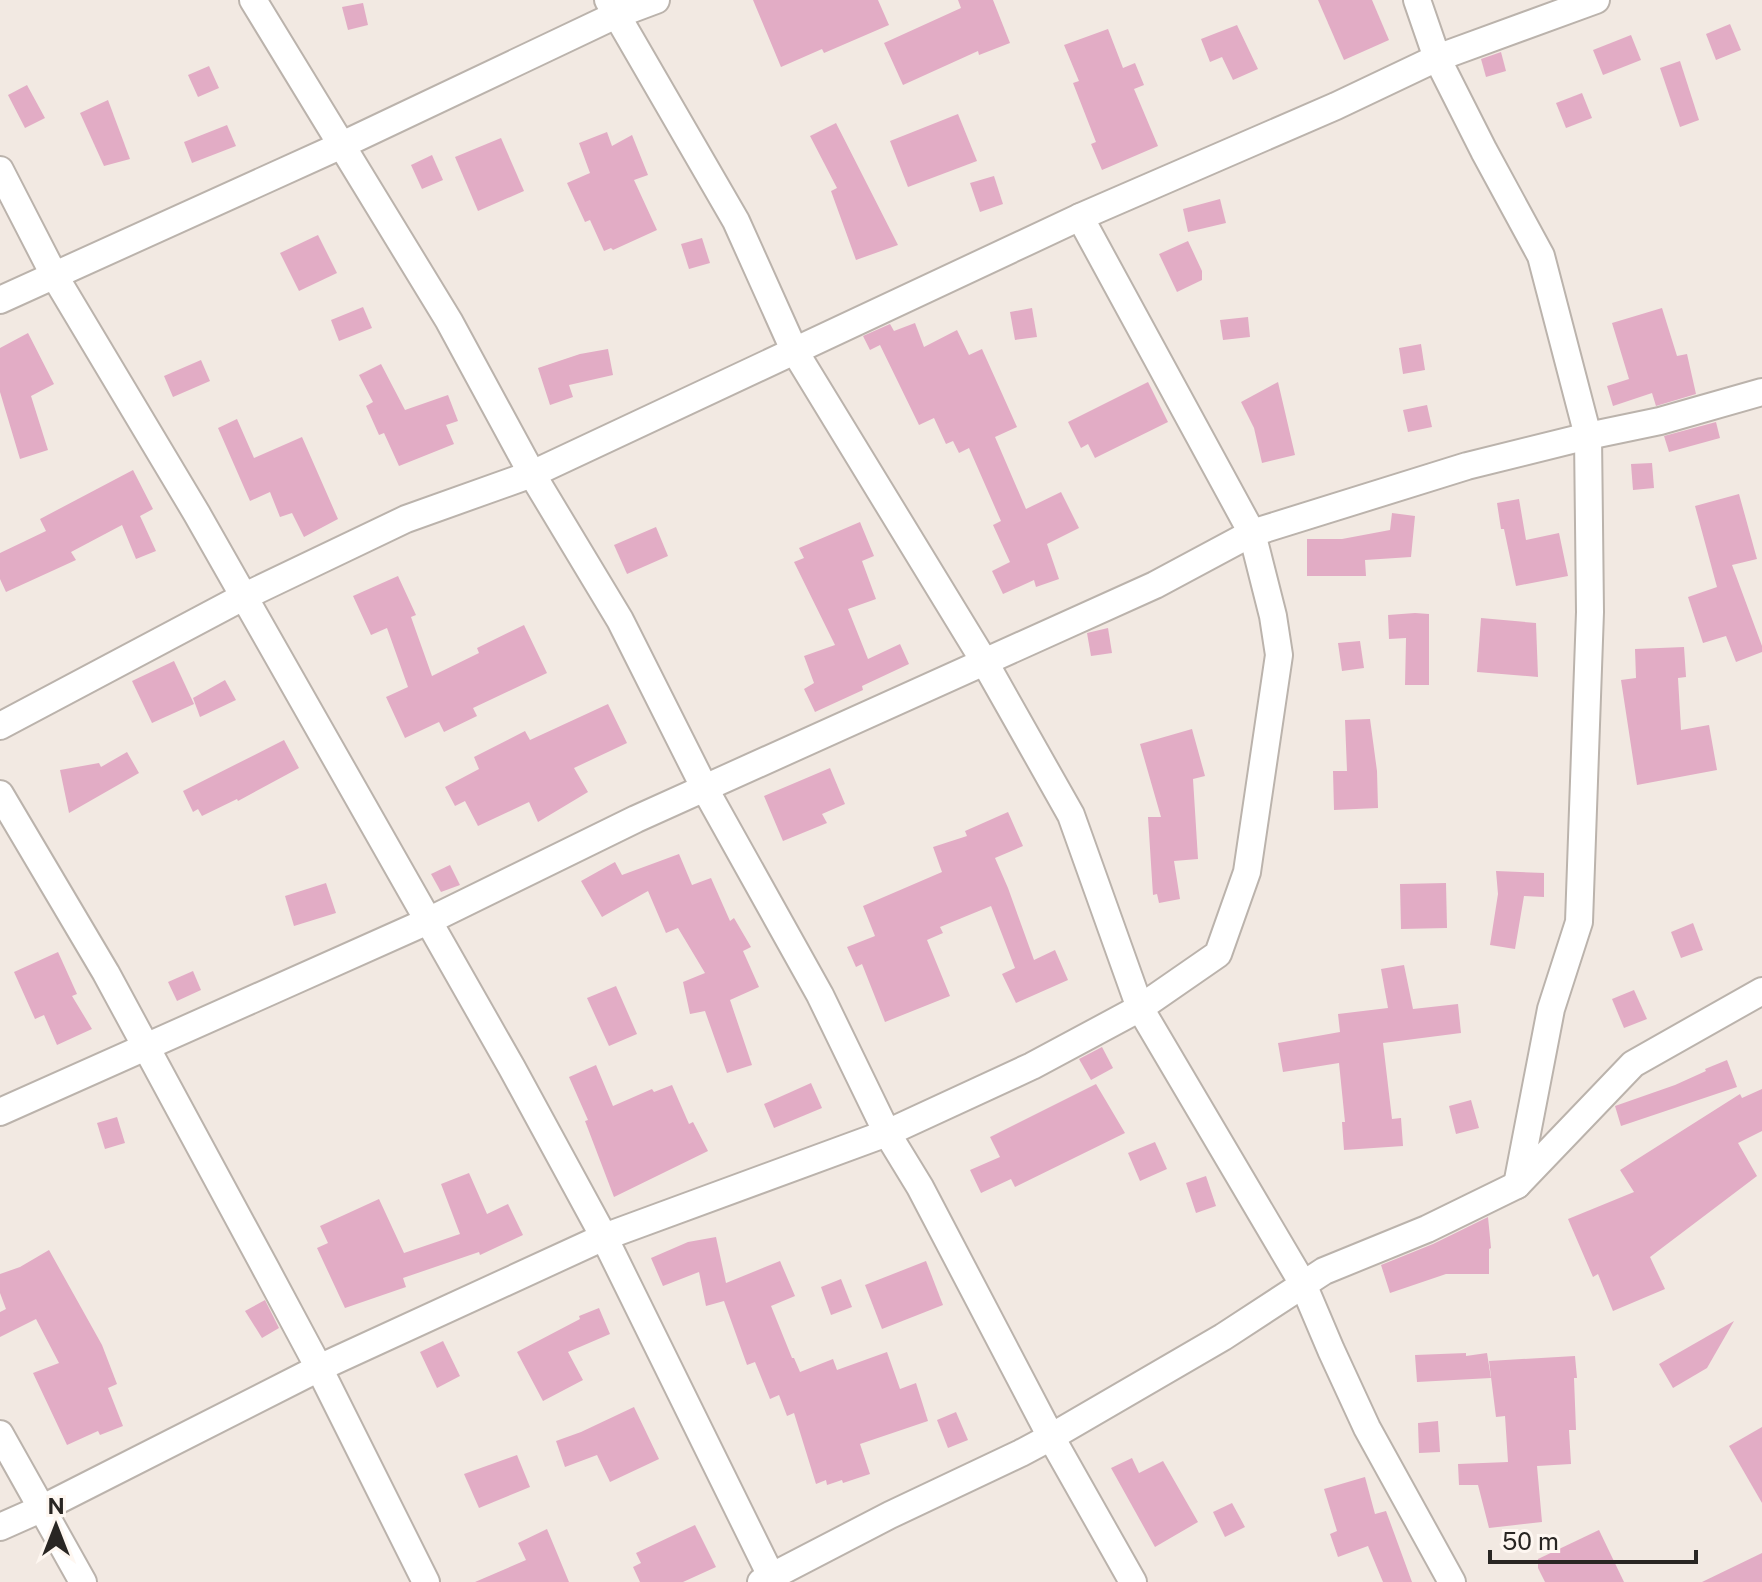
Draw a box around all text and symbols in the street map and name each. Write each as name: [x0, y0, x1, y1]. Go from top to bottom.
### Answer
north arrow: [16, 1486, 96, 1566]
text: N: [47, 1493, 65, 1519]
scale bar: [1490, 1514, 1696, 1564]
text: 50 m: [1502, 1527, 1559, 1555]

